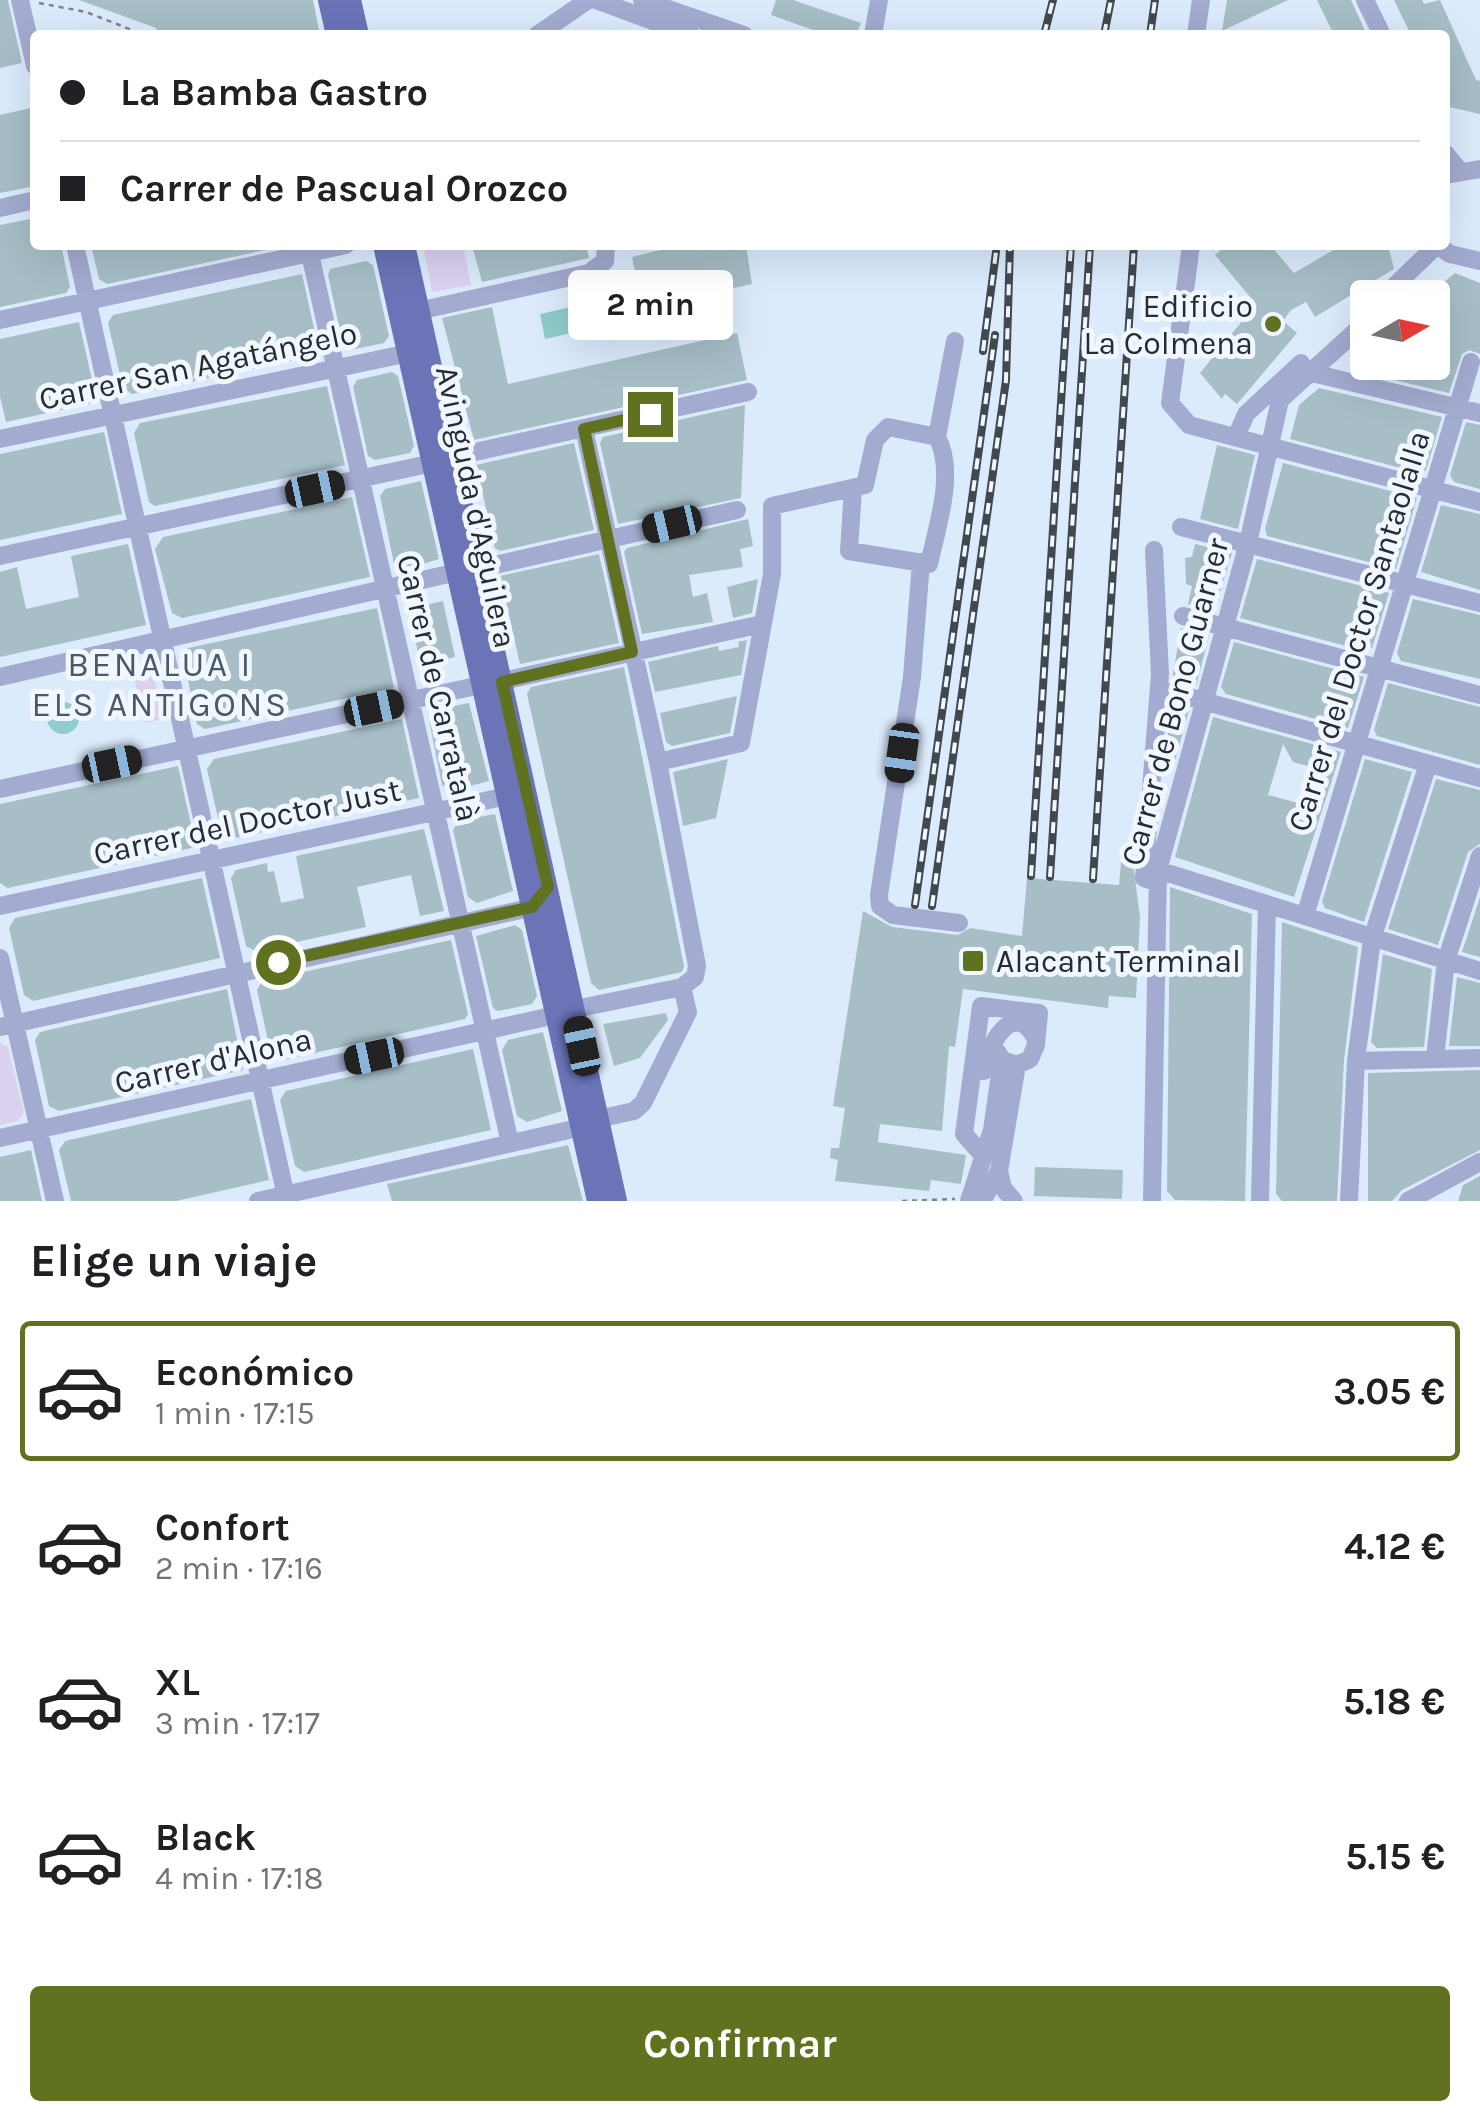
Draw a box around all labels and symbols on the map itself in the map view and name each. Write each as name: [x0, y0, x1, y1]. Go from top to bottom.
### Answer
callout: 2 min: [568, 269, 732, 339]
north arrow: [1350, 280, 1450, 380]
place label: Edificio La Colmena: [1083, 288, 1253, 362]
marker: Edificio La Colmena: [1262, 313, 1284, 335]
street label: Carrer San Agatángelo: [36, 314, 360, 418]
street label: Avinguda d'Aguilera: [428, 363, 524, 651]
route end: [628, 392, 673, 437]
street label: Carrer del Doctor Santaolalla: [1280, 426, 1438, 836]
car: [283, 468, 347, 510]
car: [639, 503, 705, 545]
street label: Carrer de Bono Guarner: [1113, 534, 1237, 870]
street label: Carrer de Carratalà: [389, 551, 487, 825]
district label: BENALUA I ELS ANTIGONS: [31, 644, 289, 725]
car: [342, 687, 406, 729]
car: [883, 721, 921, 785]
car: [80, 743, 144, 785]
street label: Carrer del Doctor Just: [90, 771, 404, 873]
route start: [256, 940, 301, 985]
place label: Alacant Terminal: [996, 943, 1241, 980]
marker: Alacant Terminal: [960, 948, 986, 974]
car: [561, 1014, 603, 1078]
street label: Carrer d'Alona: [111, 1020, 315, 1102]
car: [342, 1035, 406, 1077]

